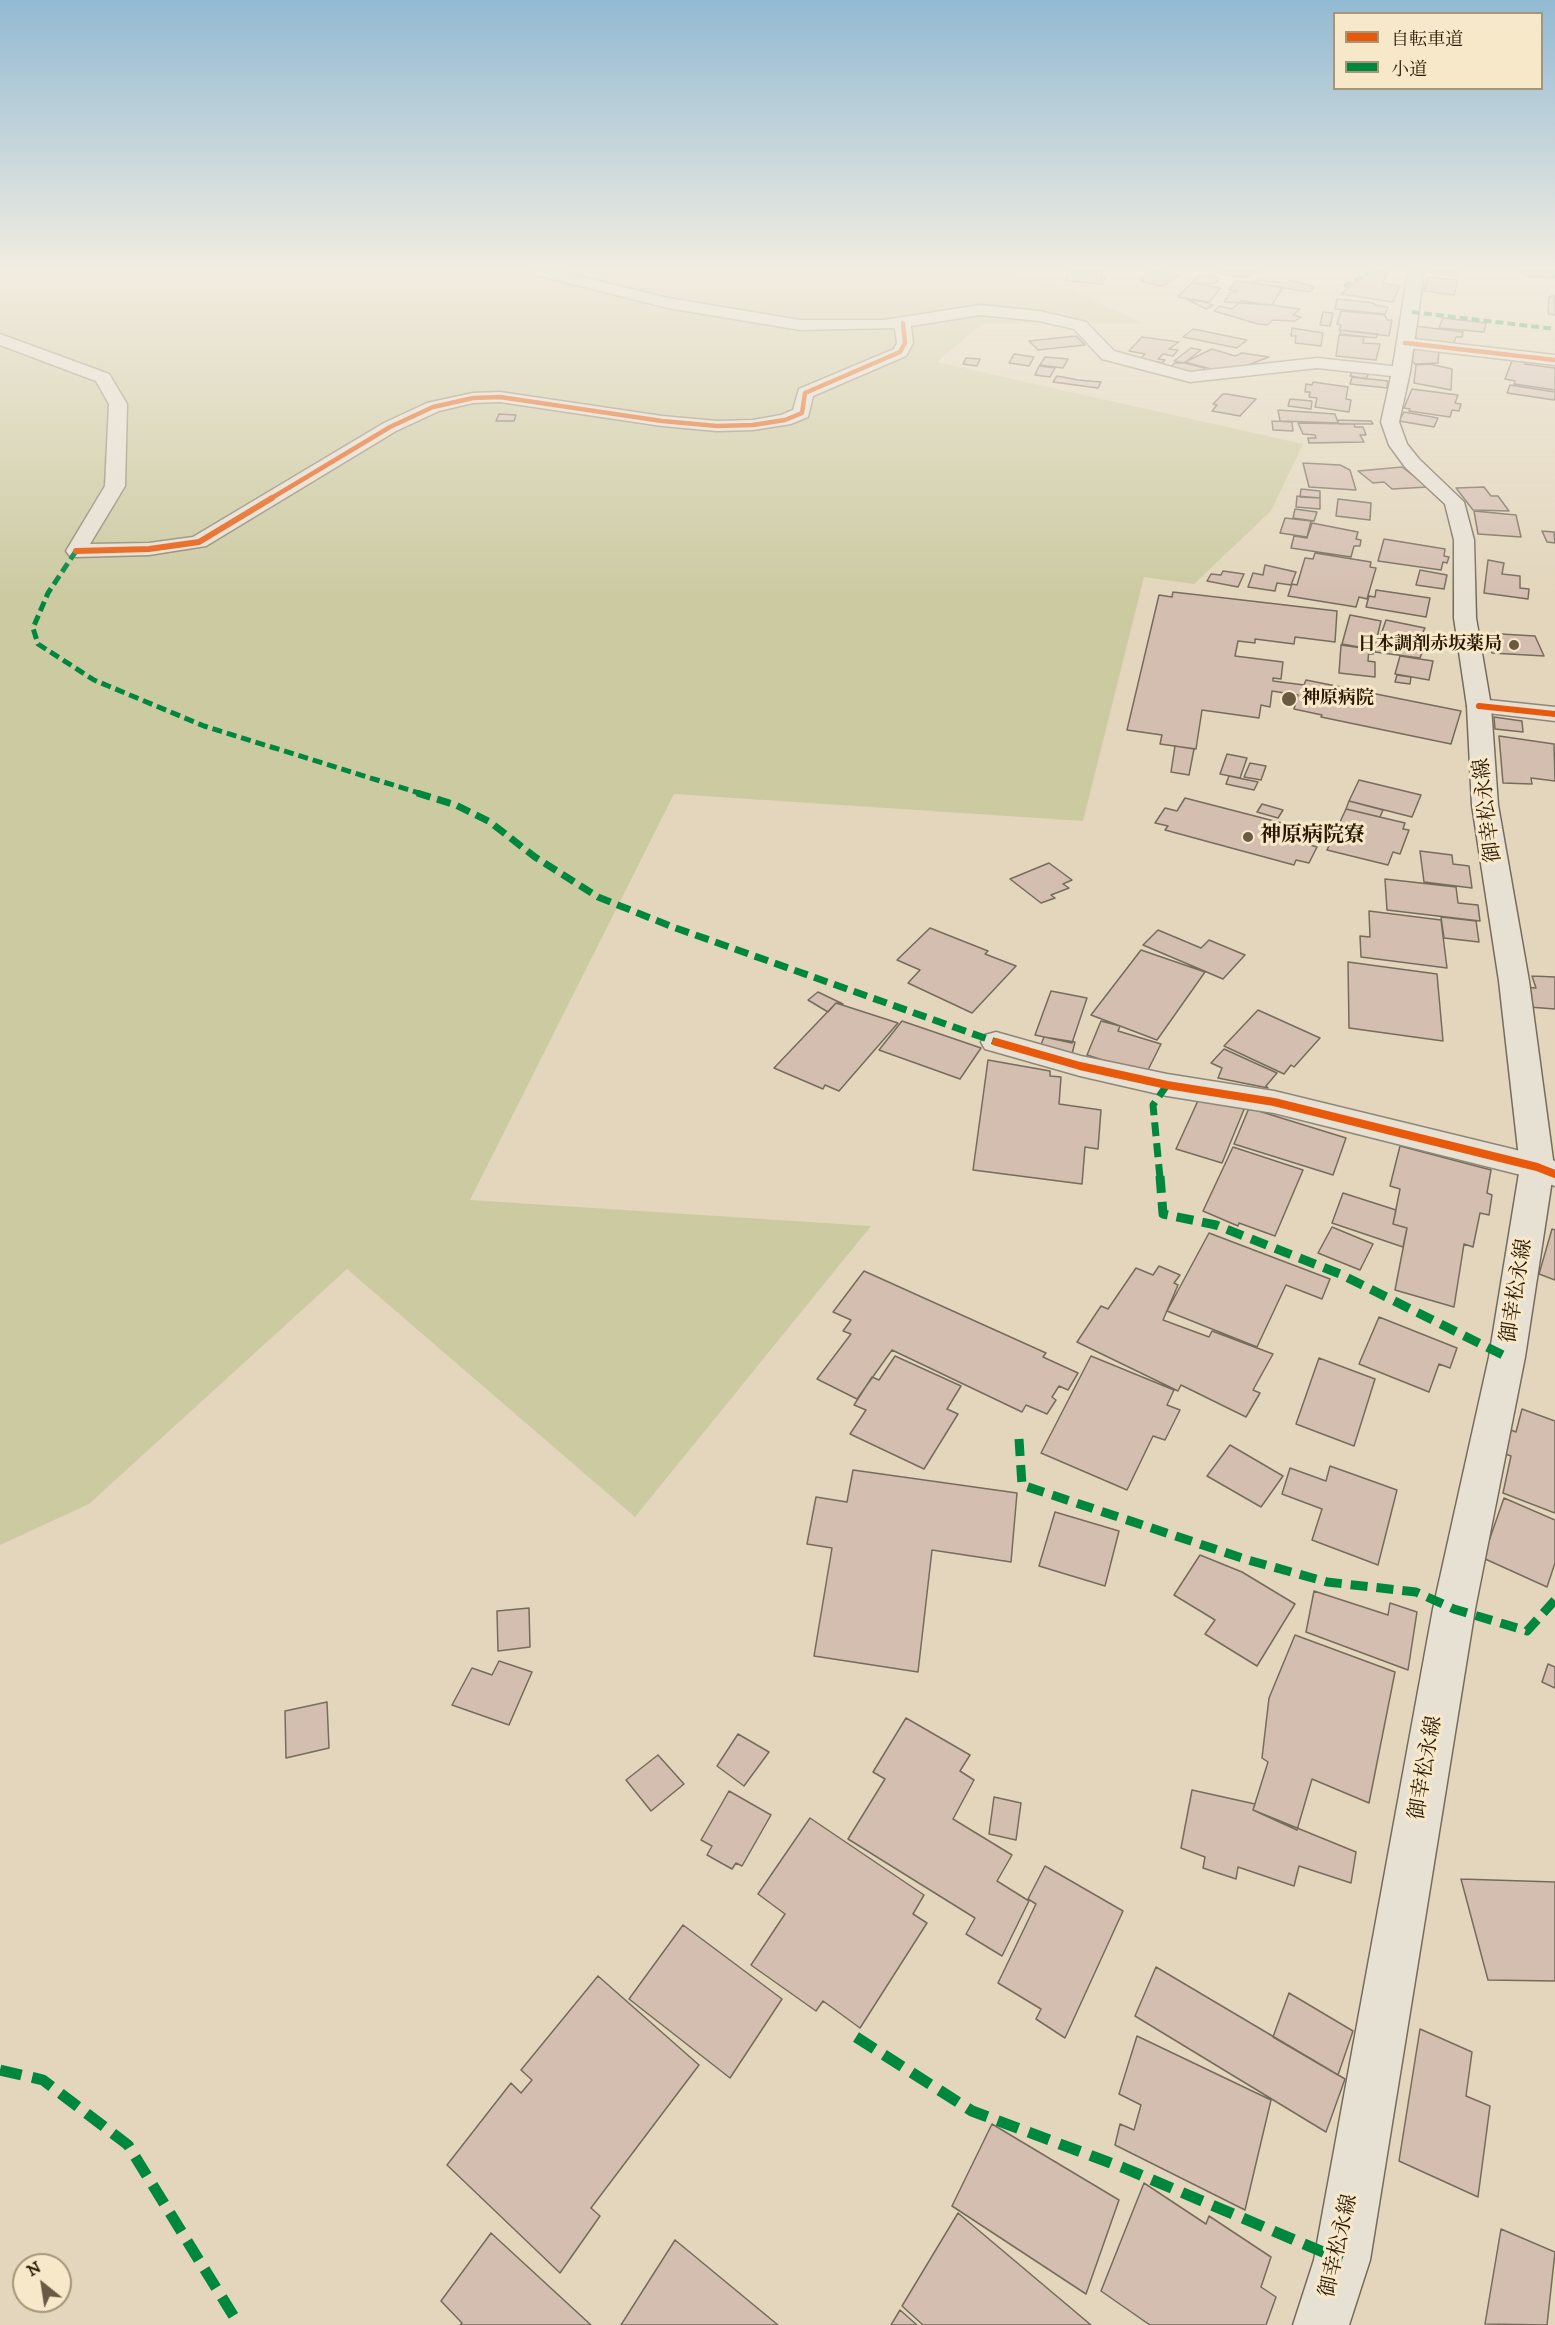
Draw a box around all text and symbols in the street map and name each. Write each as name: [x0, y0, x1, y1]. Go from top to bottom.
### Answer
legend: [1333, 12, 1543, 90]
text: 自転車道: [1391, 29, 1463, 51]
text: 小道: [1391, 59, 1427, 81]
place label: 日本調剤赤坂薬局: [1358, 634, 1502, 656]
marker: 日本調剤赤坂薬局: [1507, 638, 1521, 652]
place label: 神原病院: [1302, 688, 1374, 710]
marker: 神原病院: [1280, 690, 1298, 708]
street label: 御幸松永線: [1470, 756, 1508, 864]
place label: 神原病院寮: [1260, 824, 1365, 850]
marker: 神原病院寮: [1241, 830, 1255, 844]
street label: 御幸松永線: [1497, 1237, 1539, 1345]
street label: 御幸松永線: [1405, 1714, 1449, 1822]
street label: 御幸松永線: [1316, 2192, 1364, 2300]
north arrow: [12, 2253, 72, 2313]
text: N: [23, 2257, 45, 2281]

